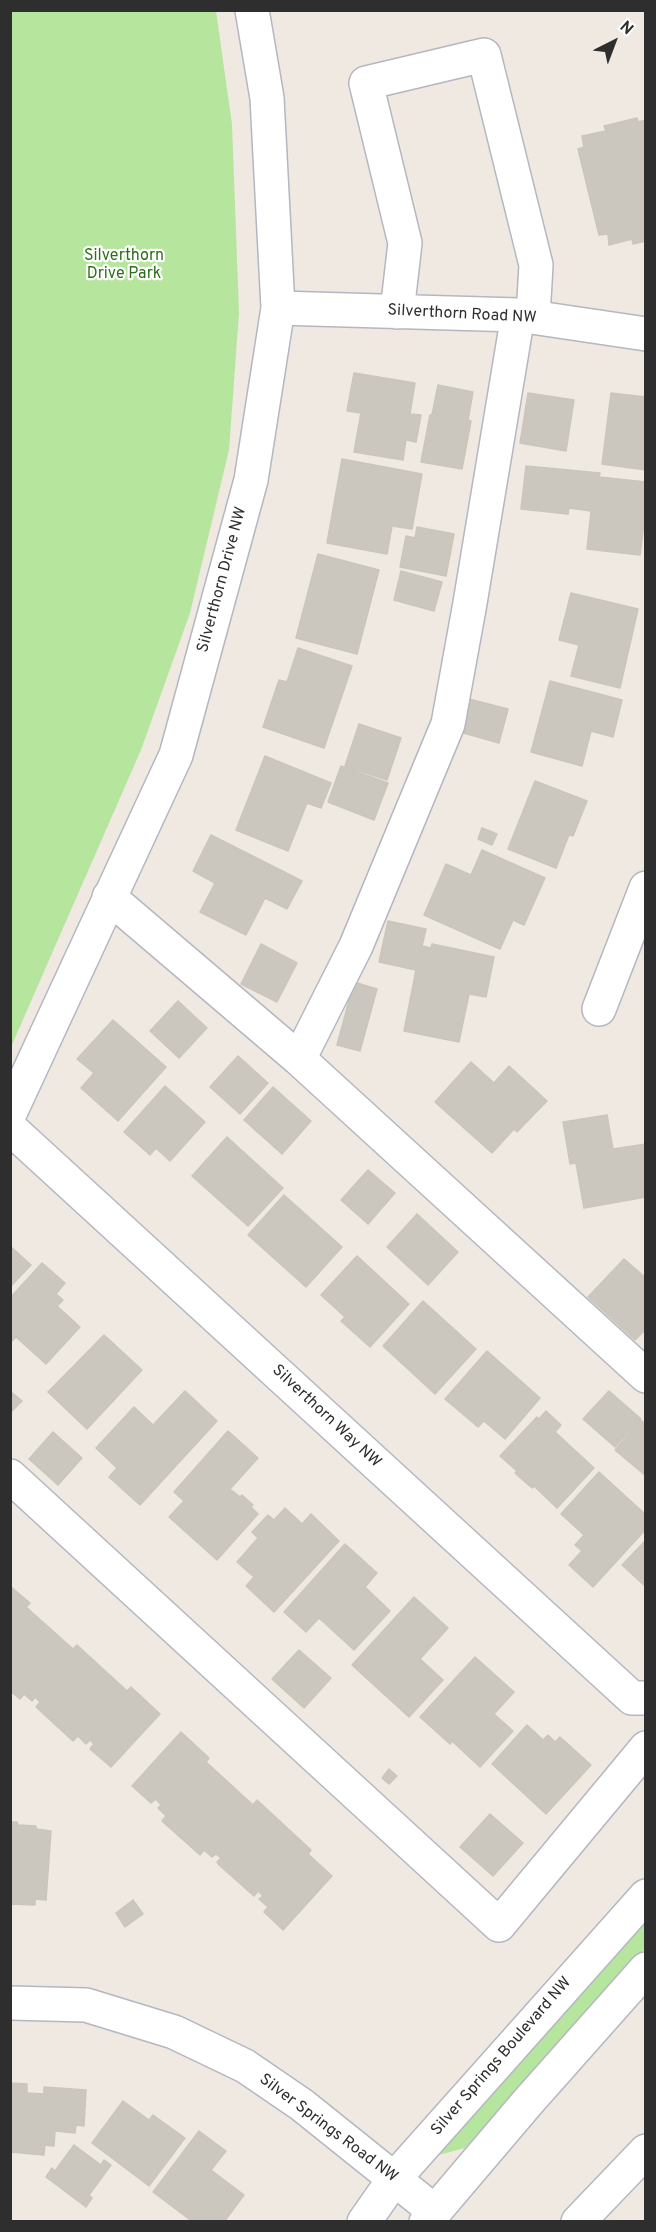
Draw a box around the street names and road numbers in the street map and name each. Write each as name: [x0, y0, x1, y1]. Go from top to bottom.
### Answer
street label: Silverthorn Road NW: [387, 302, 537, 328]
street label: Silverthorn Drive NW: [194, 505, 252, 655]
street label: Silverthorn Way NW: [267, 1361, 385, 1473]
street label: Silver Springs Boulevard NW: [428, 1974, 576, 2140]
street label: Silver Springs Road NW: [255, 2071, 401, 2187]

